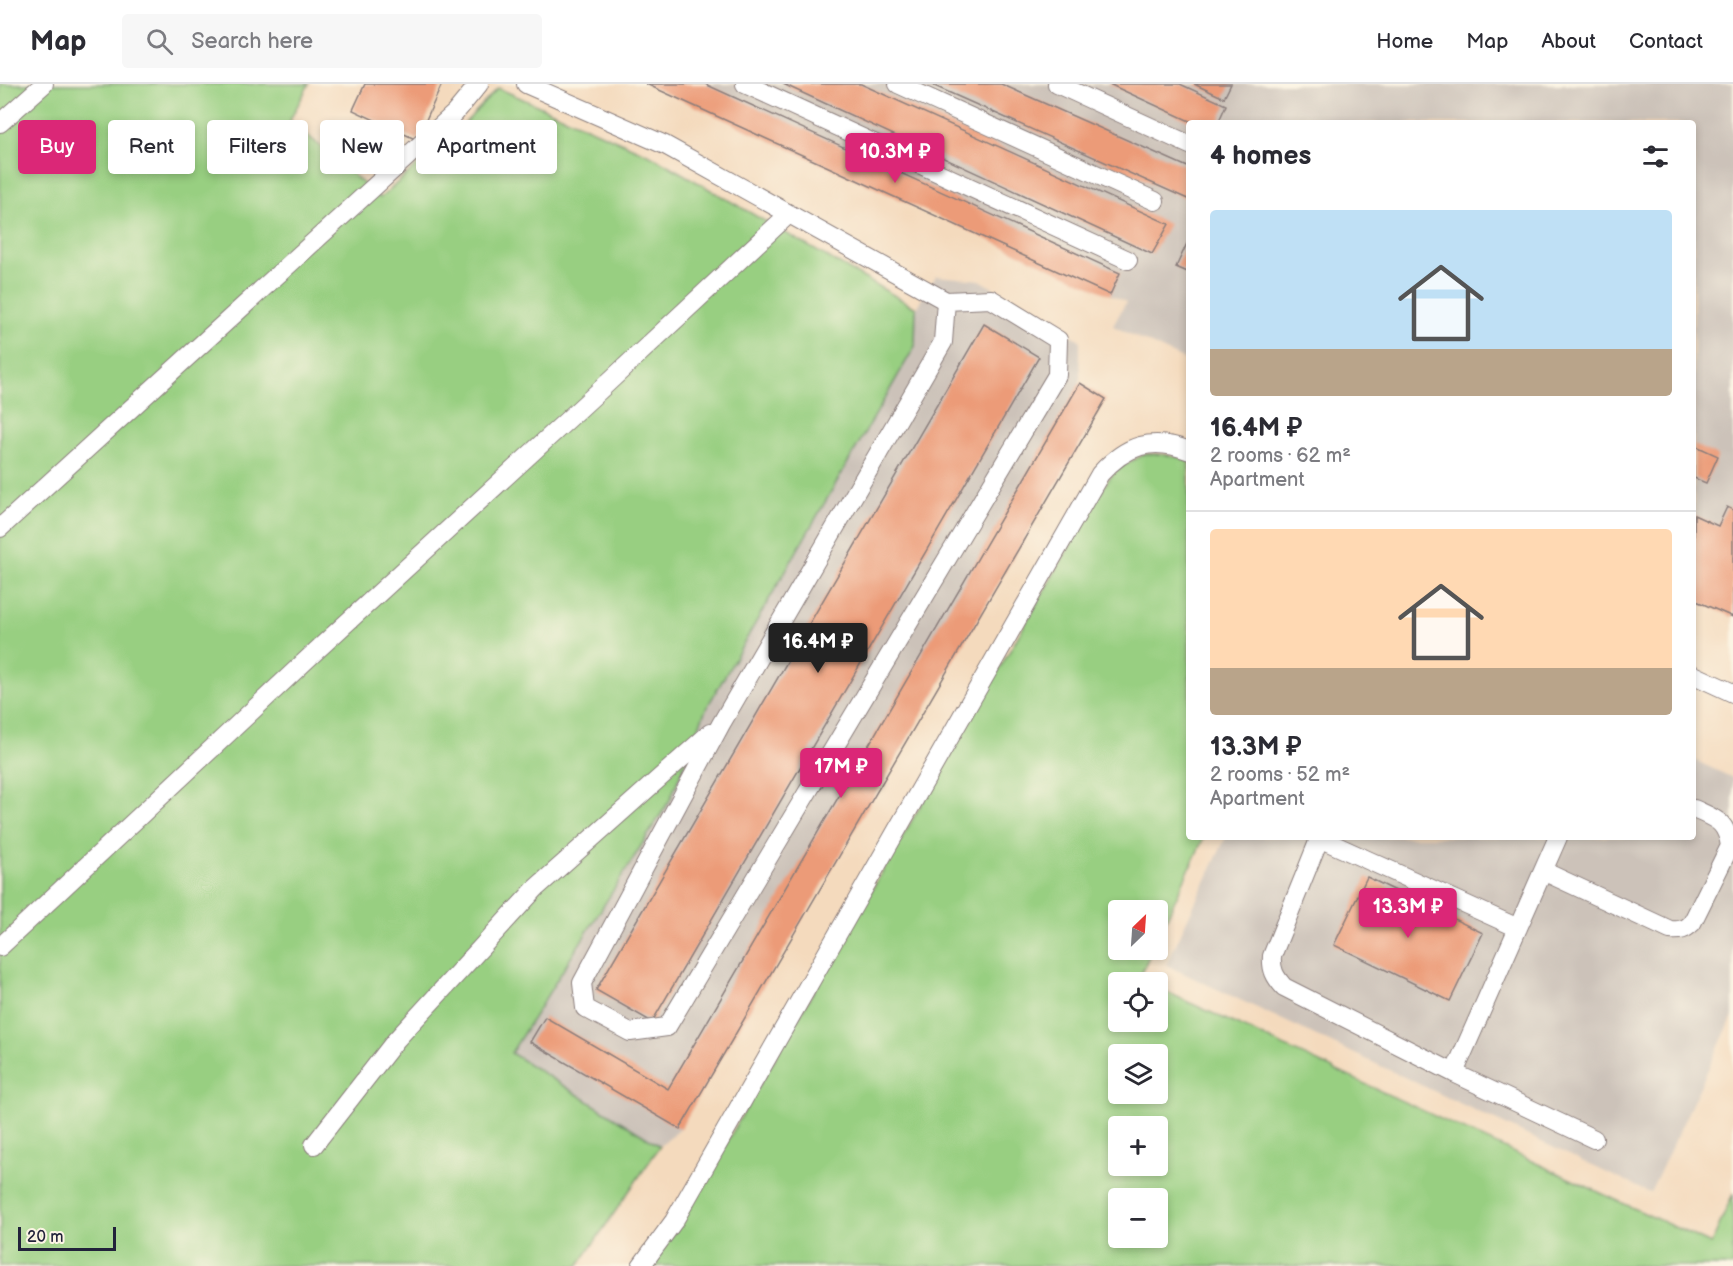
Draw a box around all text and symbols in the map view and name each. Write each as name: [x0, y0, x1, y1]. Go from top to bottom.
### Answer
search box: [122, 14, 542, 68]
text: Map: [30, 25, 86, 58]
icon: search: [143, 25, 176, 58]
text: Search here: [191, 28, 313, 55]
text: Home: [1376, 29, 1433, 54]
text: Map: [1466, 29, 1508, 54]
text: About: [1541, 29, 1596, 54]
text: Contact: [1629, 29, 1703, 54]
chip: Buy: [18, 120, 96, 174]
chip: Rent: [108, 120, 195, 174]
chip: Filters: [207, 120, 308, 174]
chip: New: [320, 120, 404, 174]
chip: Apartment: [416, 120, 557, 174]
pin: 10.3M ₽: [840, 133, 950, 184]
text: 10.3M ₽: [859, 140, 931, 164]
icon: filters: [1639, 140, 1672, 173]
text: 4 homes: [1210, 141, 1311, 172]
icon: home: [1387, 249, 1495, 357]
text: 16.4M ₽: [1210, 413, 1302, 444]
text: 2 rooms · 62 m²: [1210, 444, 1351, 468]
text: Apartment: [1210, 468, 1305, 492]
icon: home: [1387, 568, 1495, 676]
pin: 16.4M ₽: [763, 623, 873, 674]
text: 16.4M ₽: [783, 630, 854, 654]
text: 13.3M ₽: [1210, 732, 1302, 763]
pin: 17M ₽: [799, 748, 883, 799]
text: 17M ₽: [814, 755, 868, 779]
text: 2 rooms · 52 m²: [1210, 763, 1350, 787]
text: Apartment: [1210, 787, 1305, 811]
pin: 13.3M ₽: [1353, 888, 1463, 939]
text: 13.3M ₽: [1373, 895, 1443, 919]
north arrow: [1108, 900, 1168, 960]
map controls: [1108, 900, 1168, 1248]
button: locate: [1108, 972, 1168, 1032]
button: layers: [1108, 1044, 1168, 1104]
button: +: [1108, 1116, 1168, 1176]
button: −: [1108, 1188, 1168, 1248]
scale bar: [18, 1224, 116, 1252]
text: 20 m: [27, 1228, 63, 1247]

